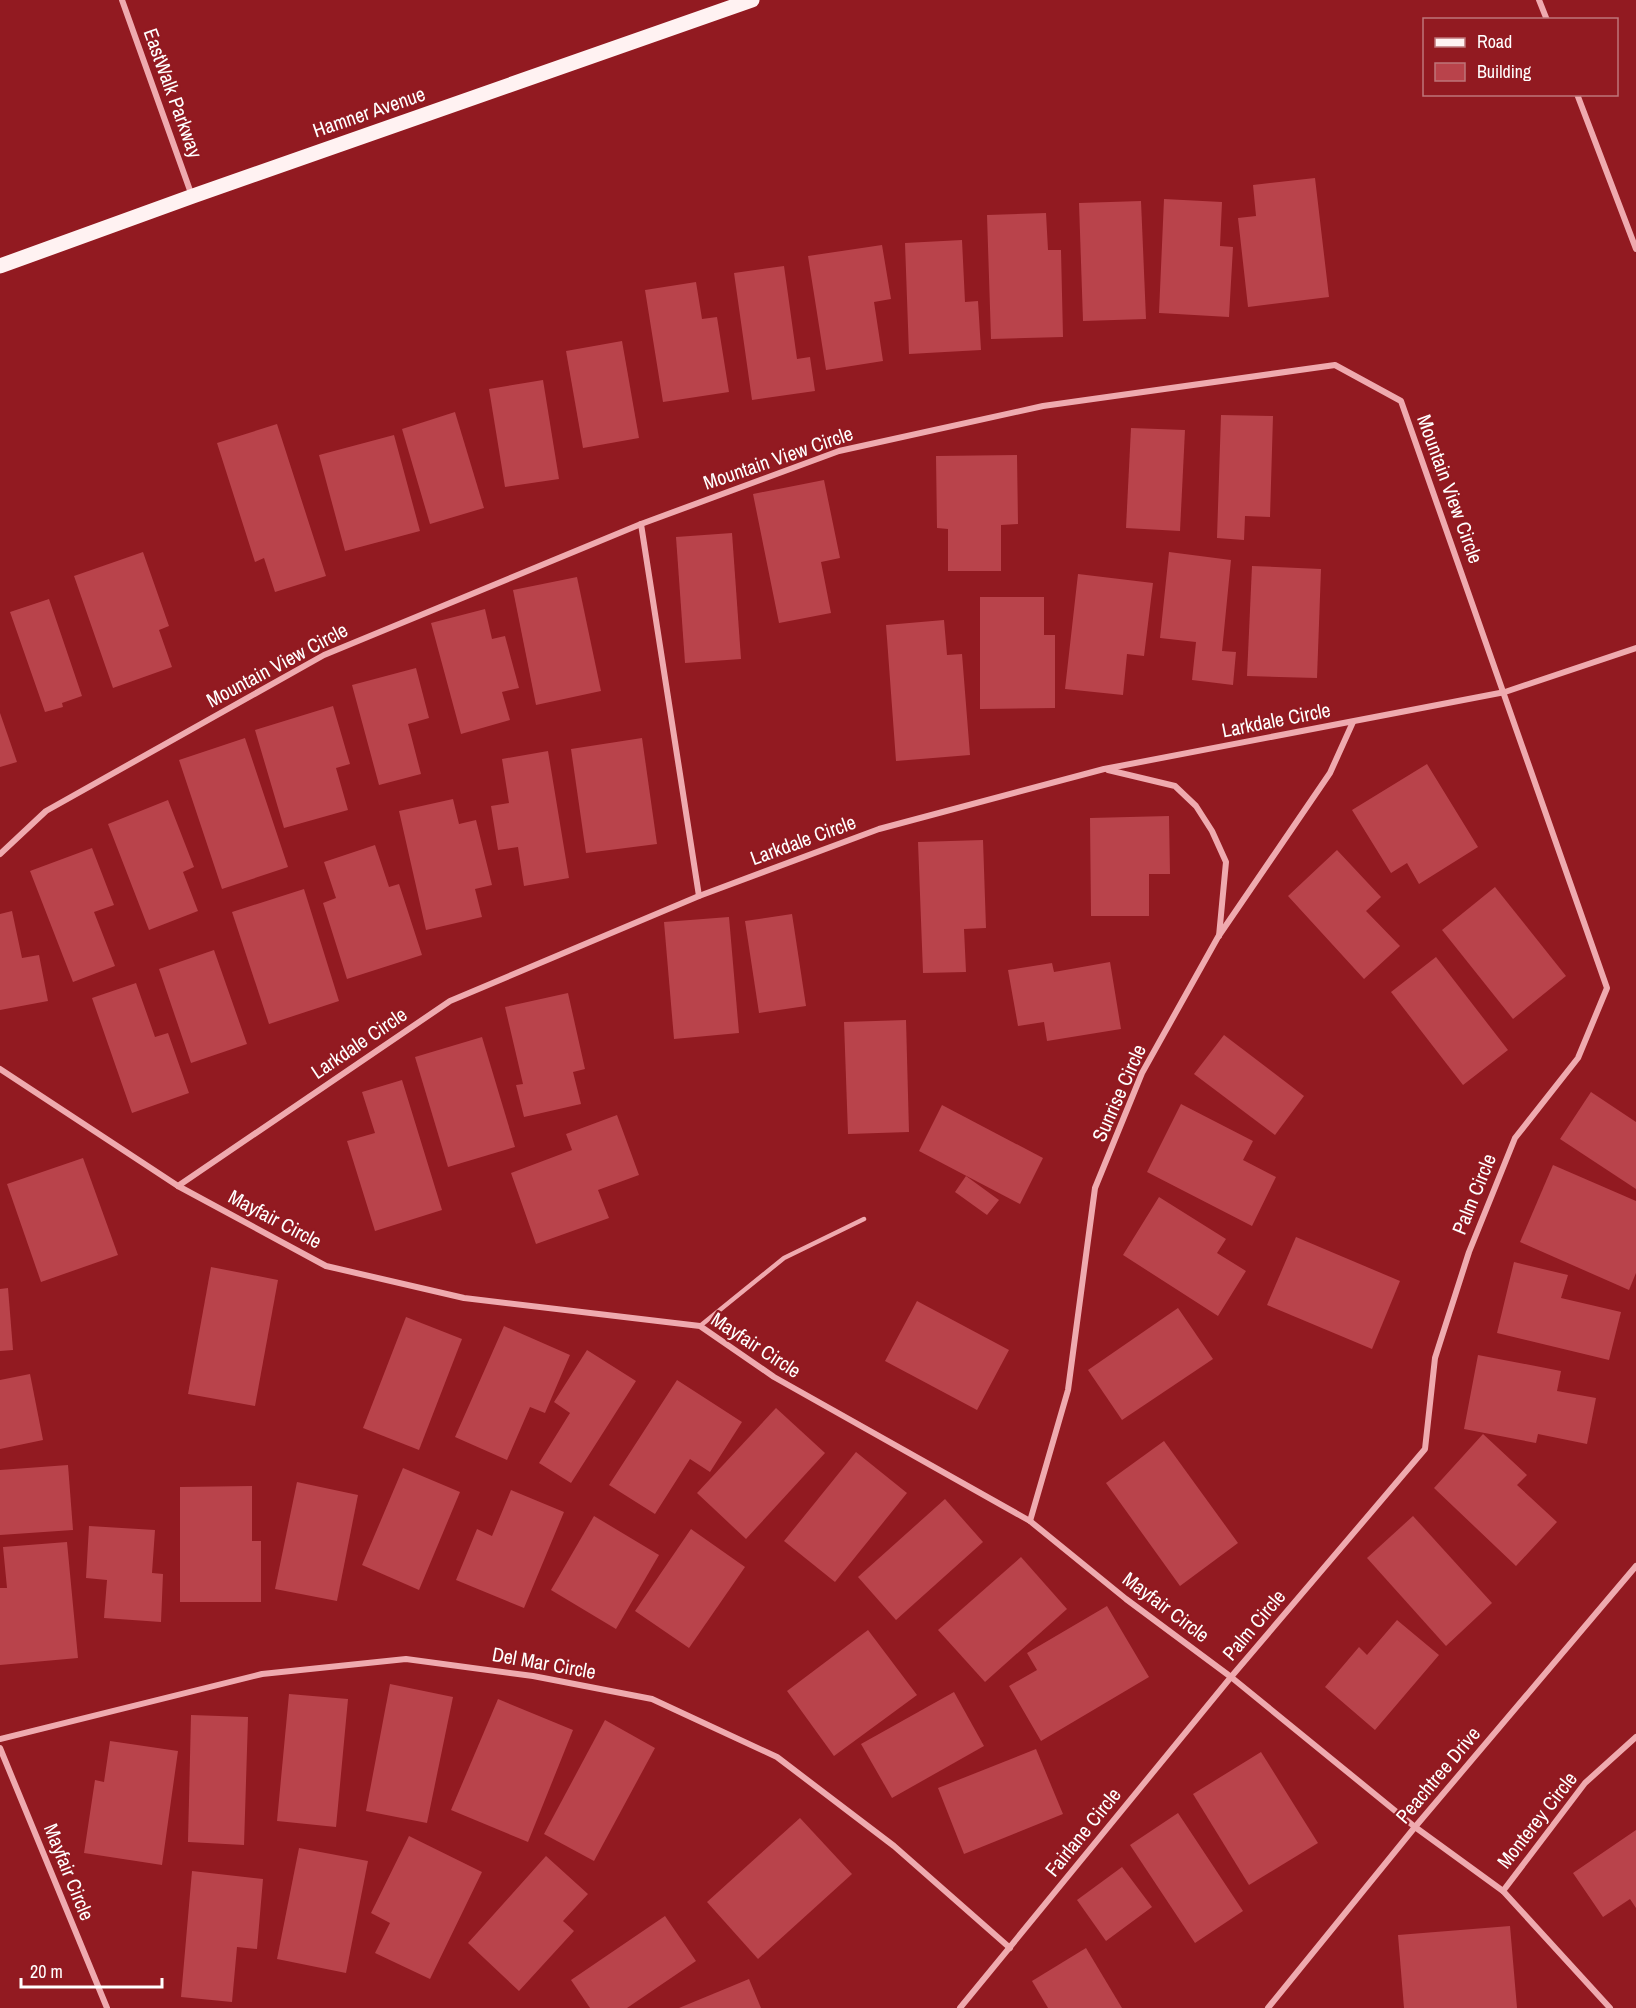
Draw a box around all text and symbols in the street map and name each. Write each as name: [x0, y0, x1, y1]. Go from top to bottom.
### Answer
legend: [1423, 18, 1618, 96]
street label: EastWalk Parkway: [138, 24, 210, 162]
text: Road: [1477, 29, 1512, 54]
text: Building: [1477, 59, 1532, 84]
street label: Hamner Avenue: [309, 80, 429, 143]
street label: Mountain View Circle: [1411, 411, 1490, 567]
street label: Mountain View Circle: [699, 419, 856, 496]
street label: Mountain View Circle: [201, 616, 352, 713]
street label: Larkdale Circle: [1219, 696, 1333, 743]
street label: Larkdale Circle: [746, 808, 859, 871]
street label: Larkdale Circle: [305, 1001, 412, 1085]
street label: Sunrise Circle: [1085, 1040, 1152, 1146]
street label: Palm Circle: [1445, 1149, 1502, 1238]
street label: Mayfair Circle: [224, 1183, 327, 1254]
street label: Mayfair Circle: [706, 1305, 806, 1384]
street label: Mayfair Circle: [1117, 1565, 1215, 1648]
street label: Palm Circle: [1216, 1584, 1291, 1666]
street label: Del Mar Circle: [490, 1640, 598, 1685]
street label: Peachtree Drive: [1389, 1721, 1486, 1829]
street label: Monterey Circle: [1490, 1766, 1583, 1874]
street label: Fairlane Circle: [1039, 1782, 1127, 1882]
street label: Mayfair Circle: [38, 1819, 101, 1924]
scale bar: [21, 1951, 162, 1989]
text: 20 m: [30, 1959, 63, 1984]

